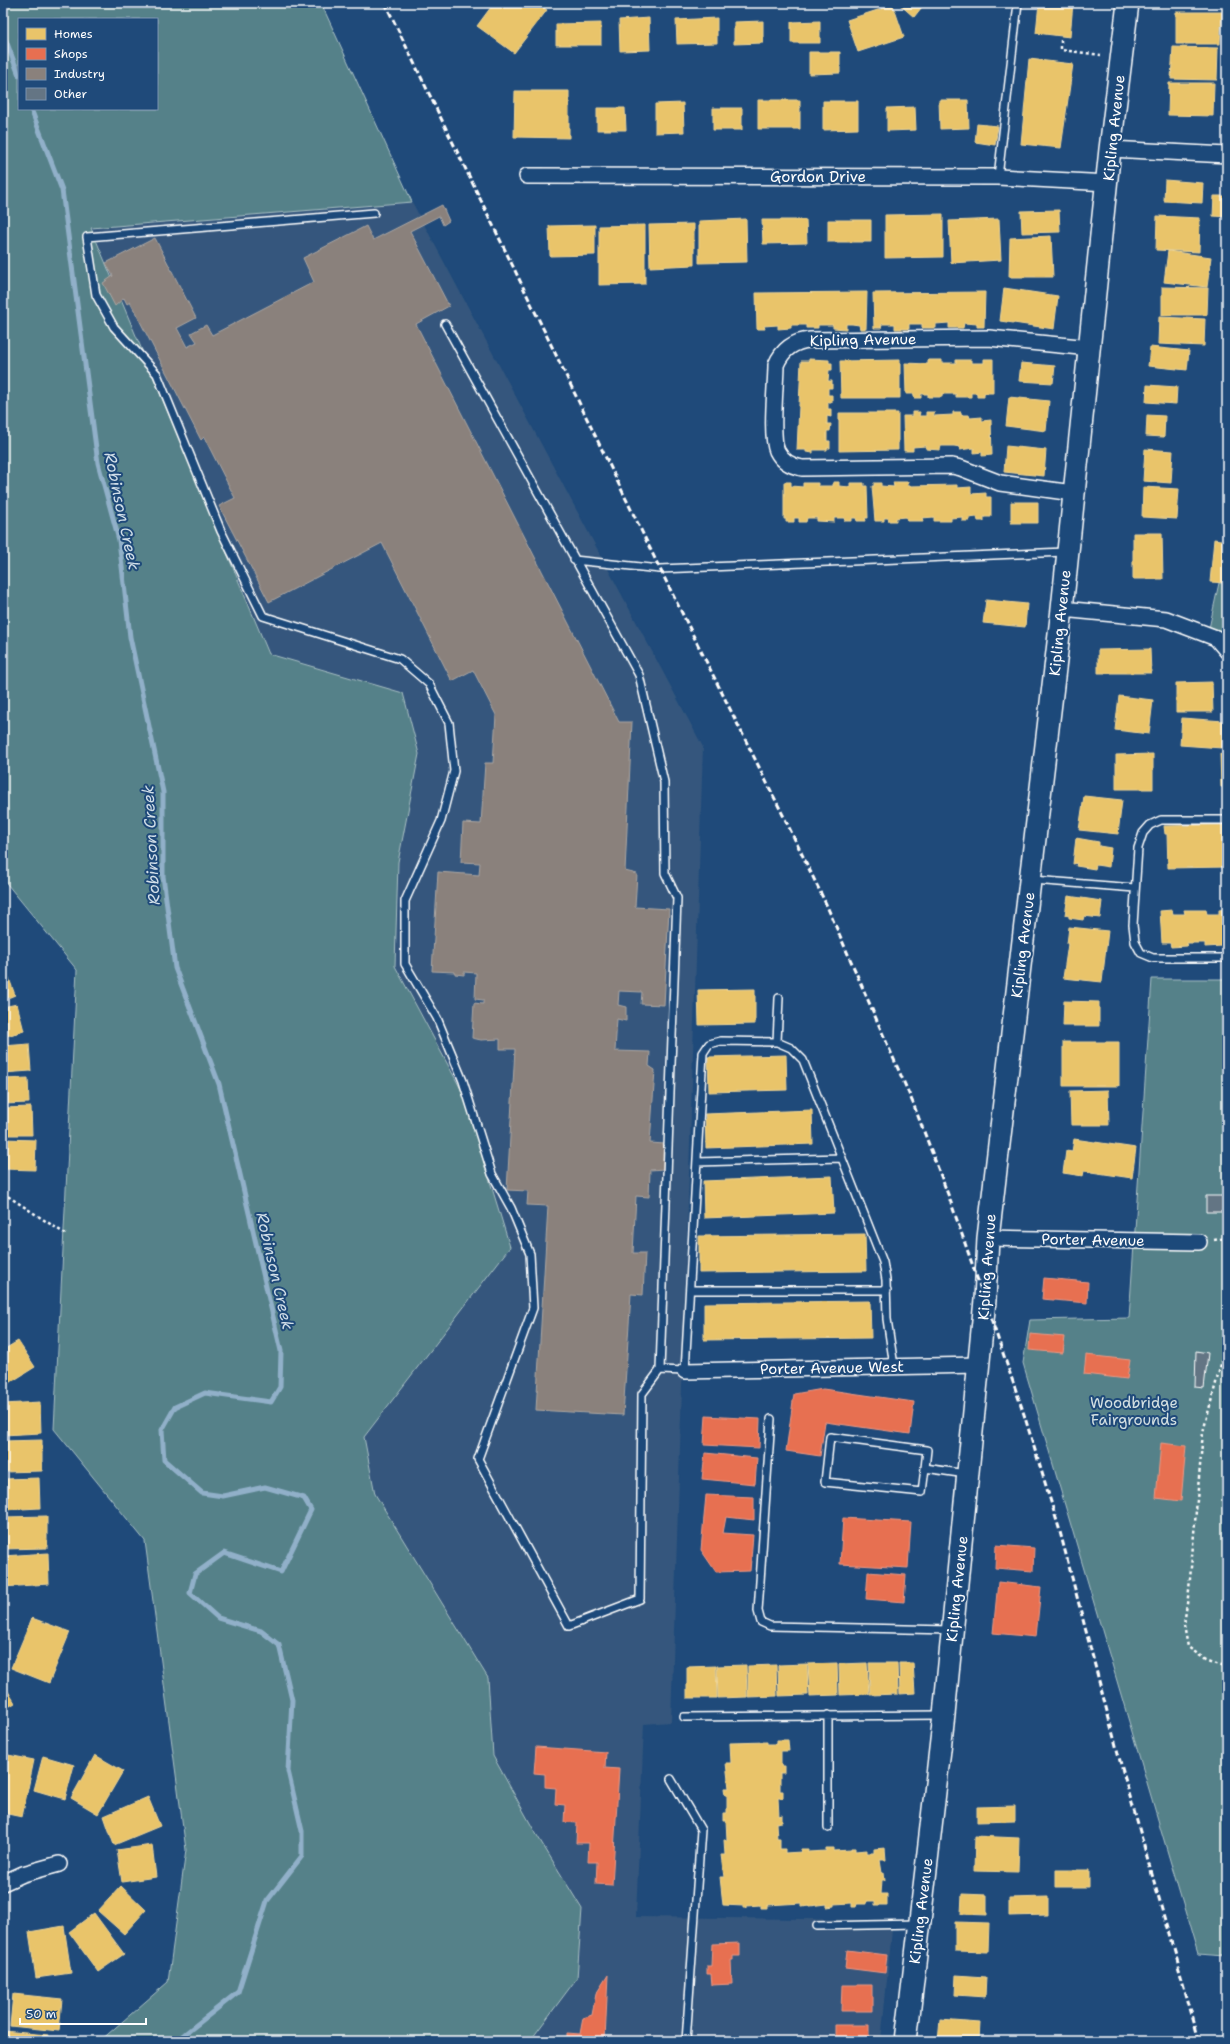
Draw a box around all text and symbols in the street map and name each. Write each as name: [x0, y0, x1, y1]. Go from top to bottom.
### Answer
legend: [18, 18, 158, 110]
text: Homes: [54, 26, 93, 42]
text: Shops: [54, 46, 88, 62]
text: Industry: [54, 66, 105, 82]
street label: Kipling Avenue: [1098, 74, 1130, 182]
text: Other: [54, 86, 88, 102]
street label: Gordon Drive: [770, 167, 866, 187]
street label: Kipling Avenue: [809, 329, 917, 351]
water label: Robinson Creek: [99, 450, 145, 572]
street label: Kipling Avenue: [1044, 569, 1076, 677]
water label: Robinson Creek: [137, 784, 165, 906]
street label: Kipling Avenue: [1007, 891, 1039, 999]
water label: Robinson Creek: [251, 1210, 299, 1332]
street label: Kipling Avenue: [973, 1213, 1001, 1321]
street label: Porter Avenue: [1041, 1229, 1145, 1251]
street label: Porter Avenue West: [760, 1357, 904, 1379]
park label: Woodbridge Fairgrounds: [1090, 1393, 1178, 1430]
street label: Kipling Avenue: [941, 1535, 973, 1643]
street label: Kipling Avenue: [905, 1857, 937, 1965]
scale bar: [20, 2000, 146, 2026]
text: 50 m: [26, 2006, 56, 2022]

